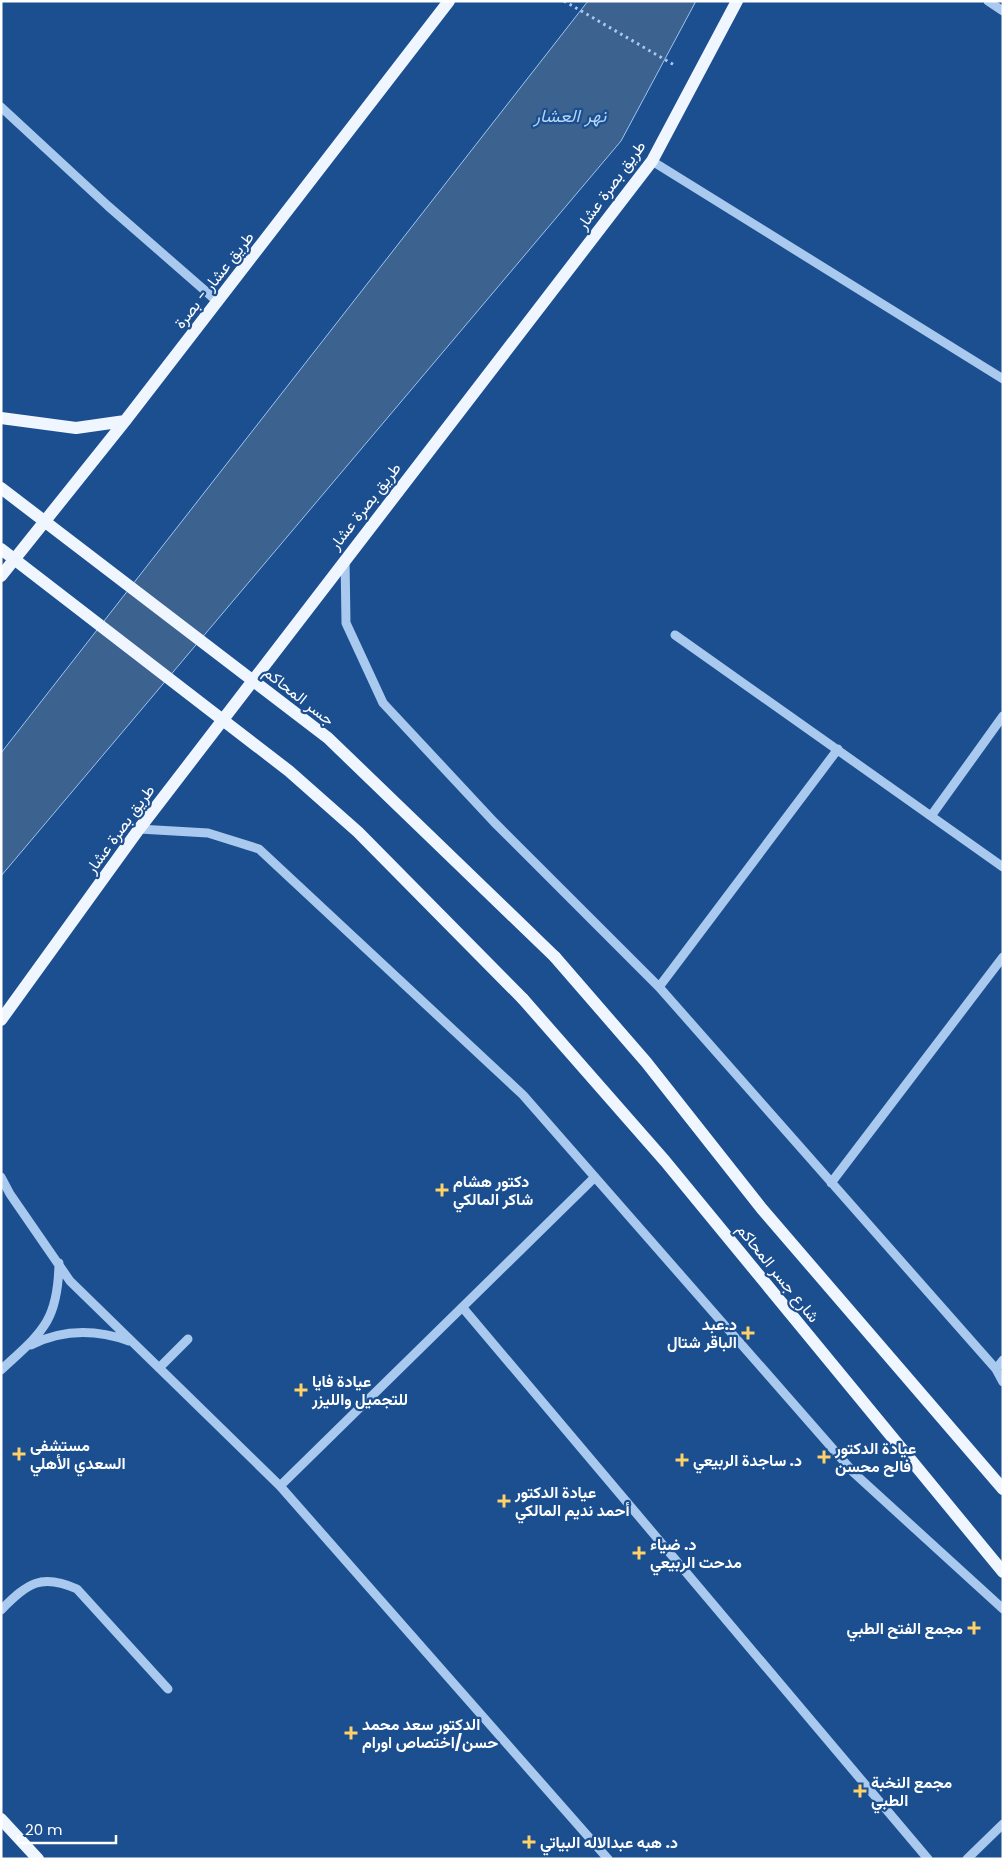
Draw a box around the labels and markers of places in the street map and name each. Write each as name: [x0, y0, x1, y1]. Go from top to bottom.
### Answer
place label: دكتور هشام شاكر المالكي: [453, 1170, 533, 1213]
marker: دكتور هشام شاكر المالكي: [435, 1183, 449, 1197]
place label: د.عبد الباقر شتال: [667, 1313, 737, 1354]
marker: د.عبد الباقر شتال: [741, 1326, 755, 1340]
place label: عيادة فايا للتجميل والليزر: [311, 1370, 408, 1411]
marker: عيادة فايا للتجميل والليزر: [294, 1383, 308, 1397]
place label: مستشفى السعدي الأهلي: [30, 1434, 126, 1477]
place label: عيادة الدكتور فالح محسن: [834, 1437, 916, 1478]
marker: مستشفى السعدي الأهلي: [12, 1447, 26, 1461]
place label: د. ساجدة الربيعي: [693, 1449, 802, 1474]
marker: عيادة الدكتور فالح محسن: [817, 1450, 831, 1464]
marker: د. ساجدة الربيعي: [675, 1453, 689, 1467]
place label: عيادة الدكتور أحمد نديم المالكي: [514, 1481, 630, 1524]
marker: عيادة الدكتور أحمد نديم المالكي: [497, 1494, 511, 1508]
place label: د. ضياء مدحت الربيعي: [650, 1533, 742, 1576]
marker: د. ضياء مدحت الربيعي: [632, 1546, 646, 1560]
place label: مجمع الفتح الطبي: [847, 1617, 963, 1642]
marker: مجمع الفتح الطبي: [967, 1621, 981, 1635]
place label: الدكتور سعد محمد حسن/اختصاص اورام: [362, 1713, 498, 1754]
marker: الدكتور سعد محمد حسن/اختصاص اورام: [344, 1726, 358, 1740]
place label: مجمع النخبة الطبي: [871, 1771, 953, 1814]
marker: مجمع النخبة الطبي: [853, 1784, 867, 1798]
place label: د. هبه عبدالاله البياتي: [540, 1831, 678, 1856]
marker: د. هبه عبدالاله البياتي: [522, 1835, 536, 1849]

